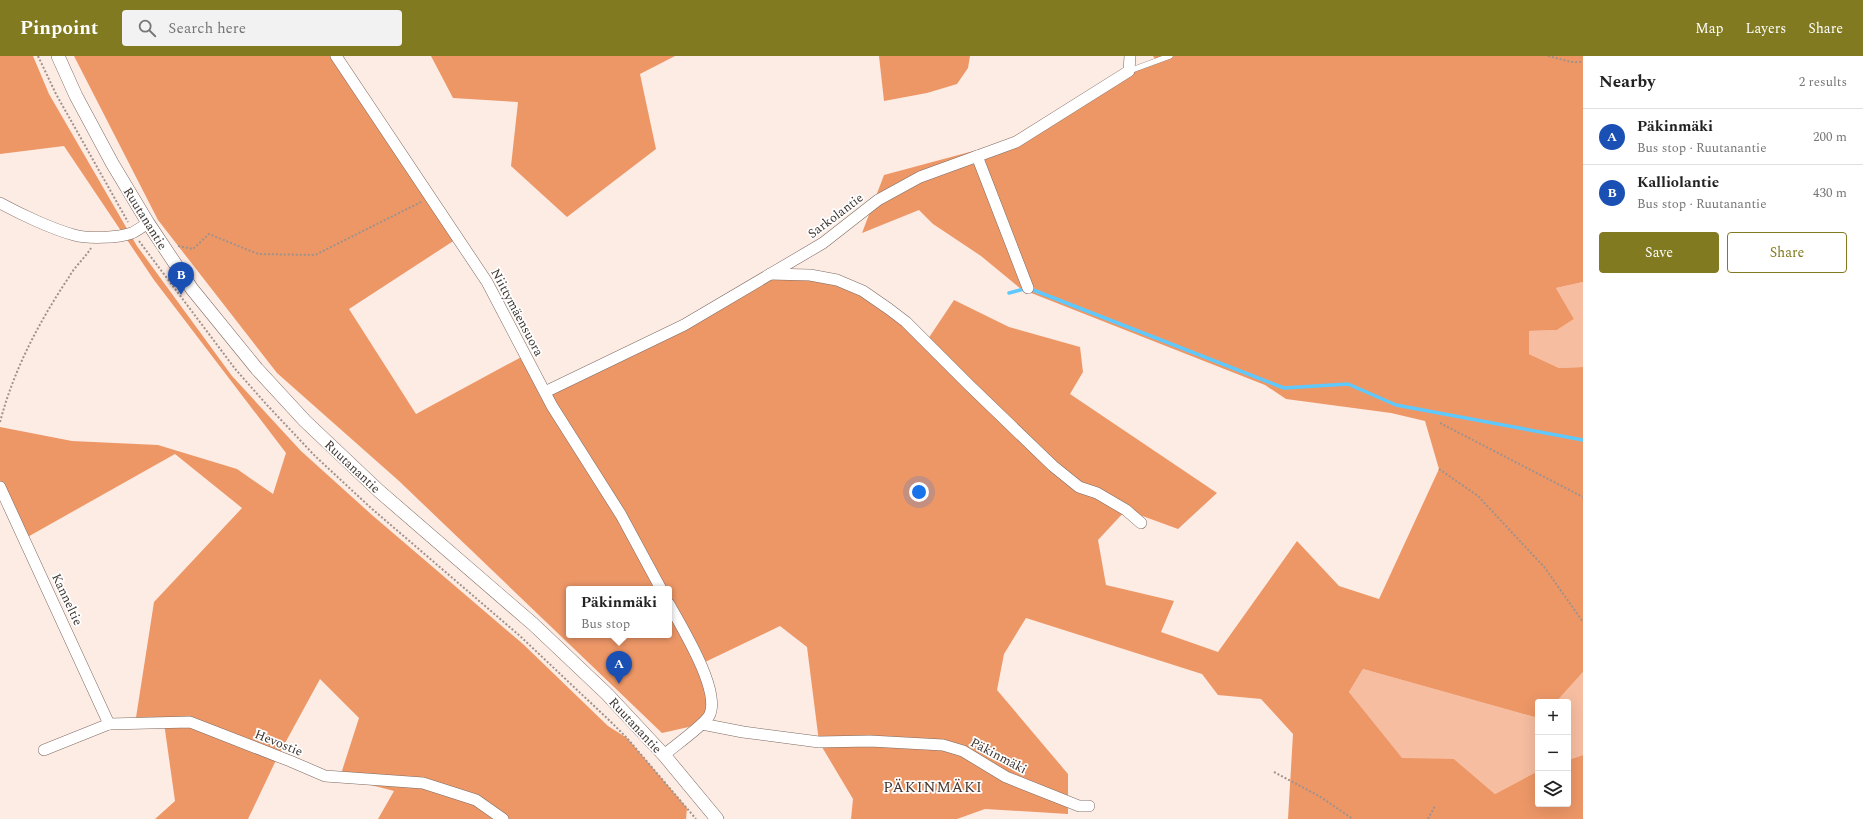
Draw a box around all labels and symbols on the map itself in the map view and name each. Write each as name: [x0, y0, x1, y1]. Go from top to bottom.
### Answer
street label: Ruutanantie: [118, 183, 172, 254]
street label: Sarkolantie: [803, 188, 868, 243]
pin: B: [168, 262, 194, 295]
street label: Niittymäensuora: [486, 265, 549, 360]
street label: Ruutanantie: [320, 435, 385, 498]
your location: [909, 482, 929, 502]
street label: Kanneltie: [46, 570, 88, 629]
pin: A: [606, 651, 632, 684]
street label: Ruutanantie: [604, 693, 667, 758]
street label: Hevostie: [251, 724, 306, 762]
street label: Päkinmäki: [967, 733, 1030, 779]
district label: PÄKINMÄKI: [883, 776, 983, 799]

